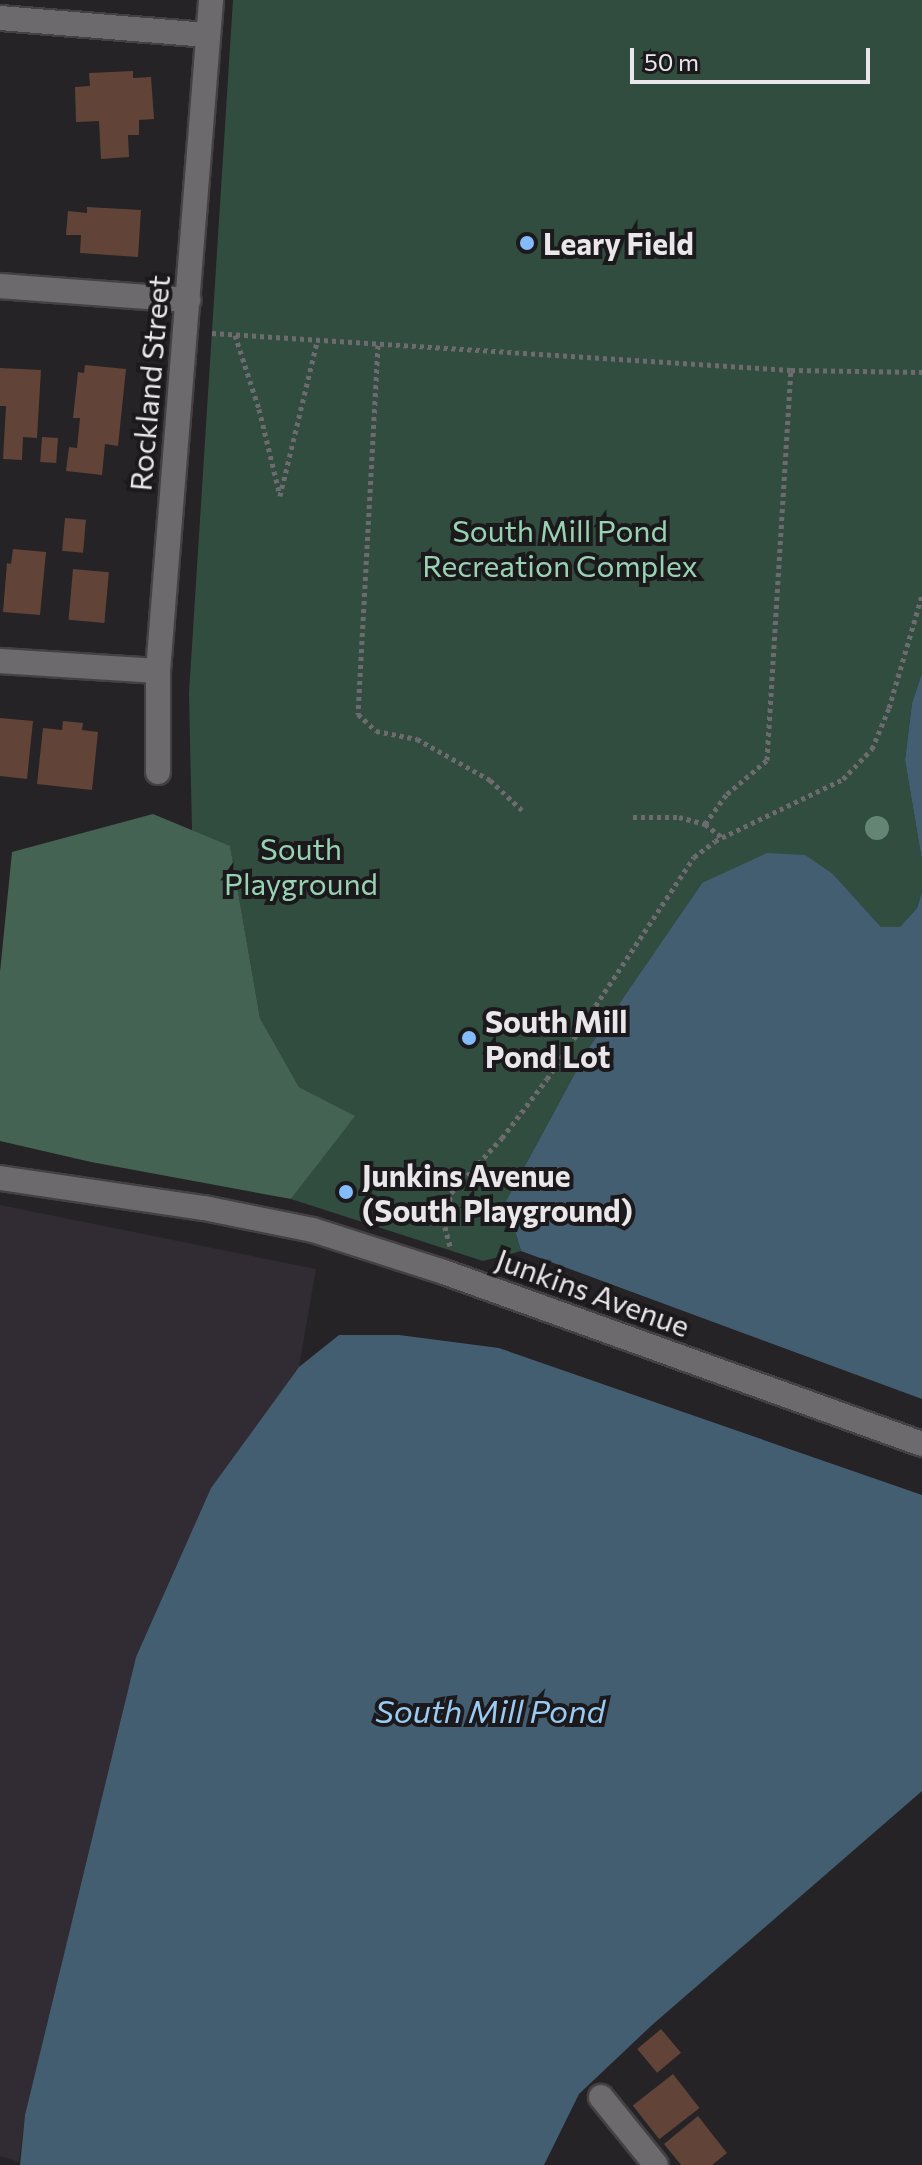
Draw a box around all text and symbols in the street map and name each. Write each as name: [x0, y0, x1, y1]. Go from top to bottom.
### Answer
scale bar: [634, 32, 874, 82]
text: 50 m: [644, 47, 699, 76]
place label: Leary Field: [543, 225, 694, 261]
marker: Leary Field: [518, 234, 536, 252]
street label: Rockland Street: [122, 274, 176, 492]
park label: South Mill Pond Recreation Complex: [422, 512, 698, 582]
park label: South Playground: [224, 830, 378, 900]
place label: South Mill Pond Lot: [485, 1003, 627, 1074]
marker: South Mill Pond Lot: [460, 1029, 478, 1047]
place label: Junkins Avenue (South Playground): [362, 1157, 633, 1228]
marker: Junkins Avenue (South Playground): [337, 1183, 355, 1201]
street label: Junkins Avenue: [491, 1240, 695, 1344]
water label: South Mill Pond: [375, 1691, 605, 1729]

